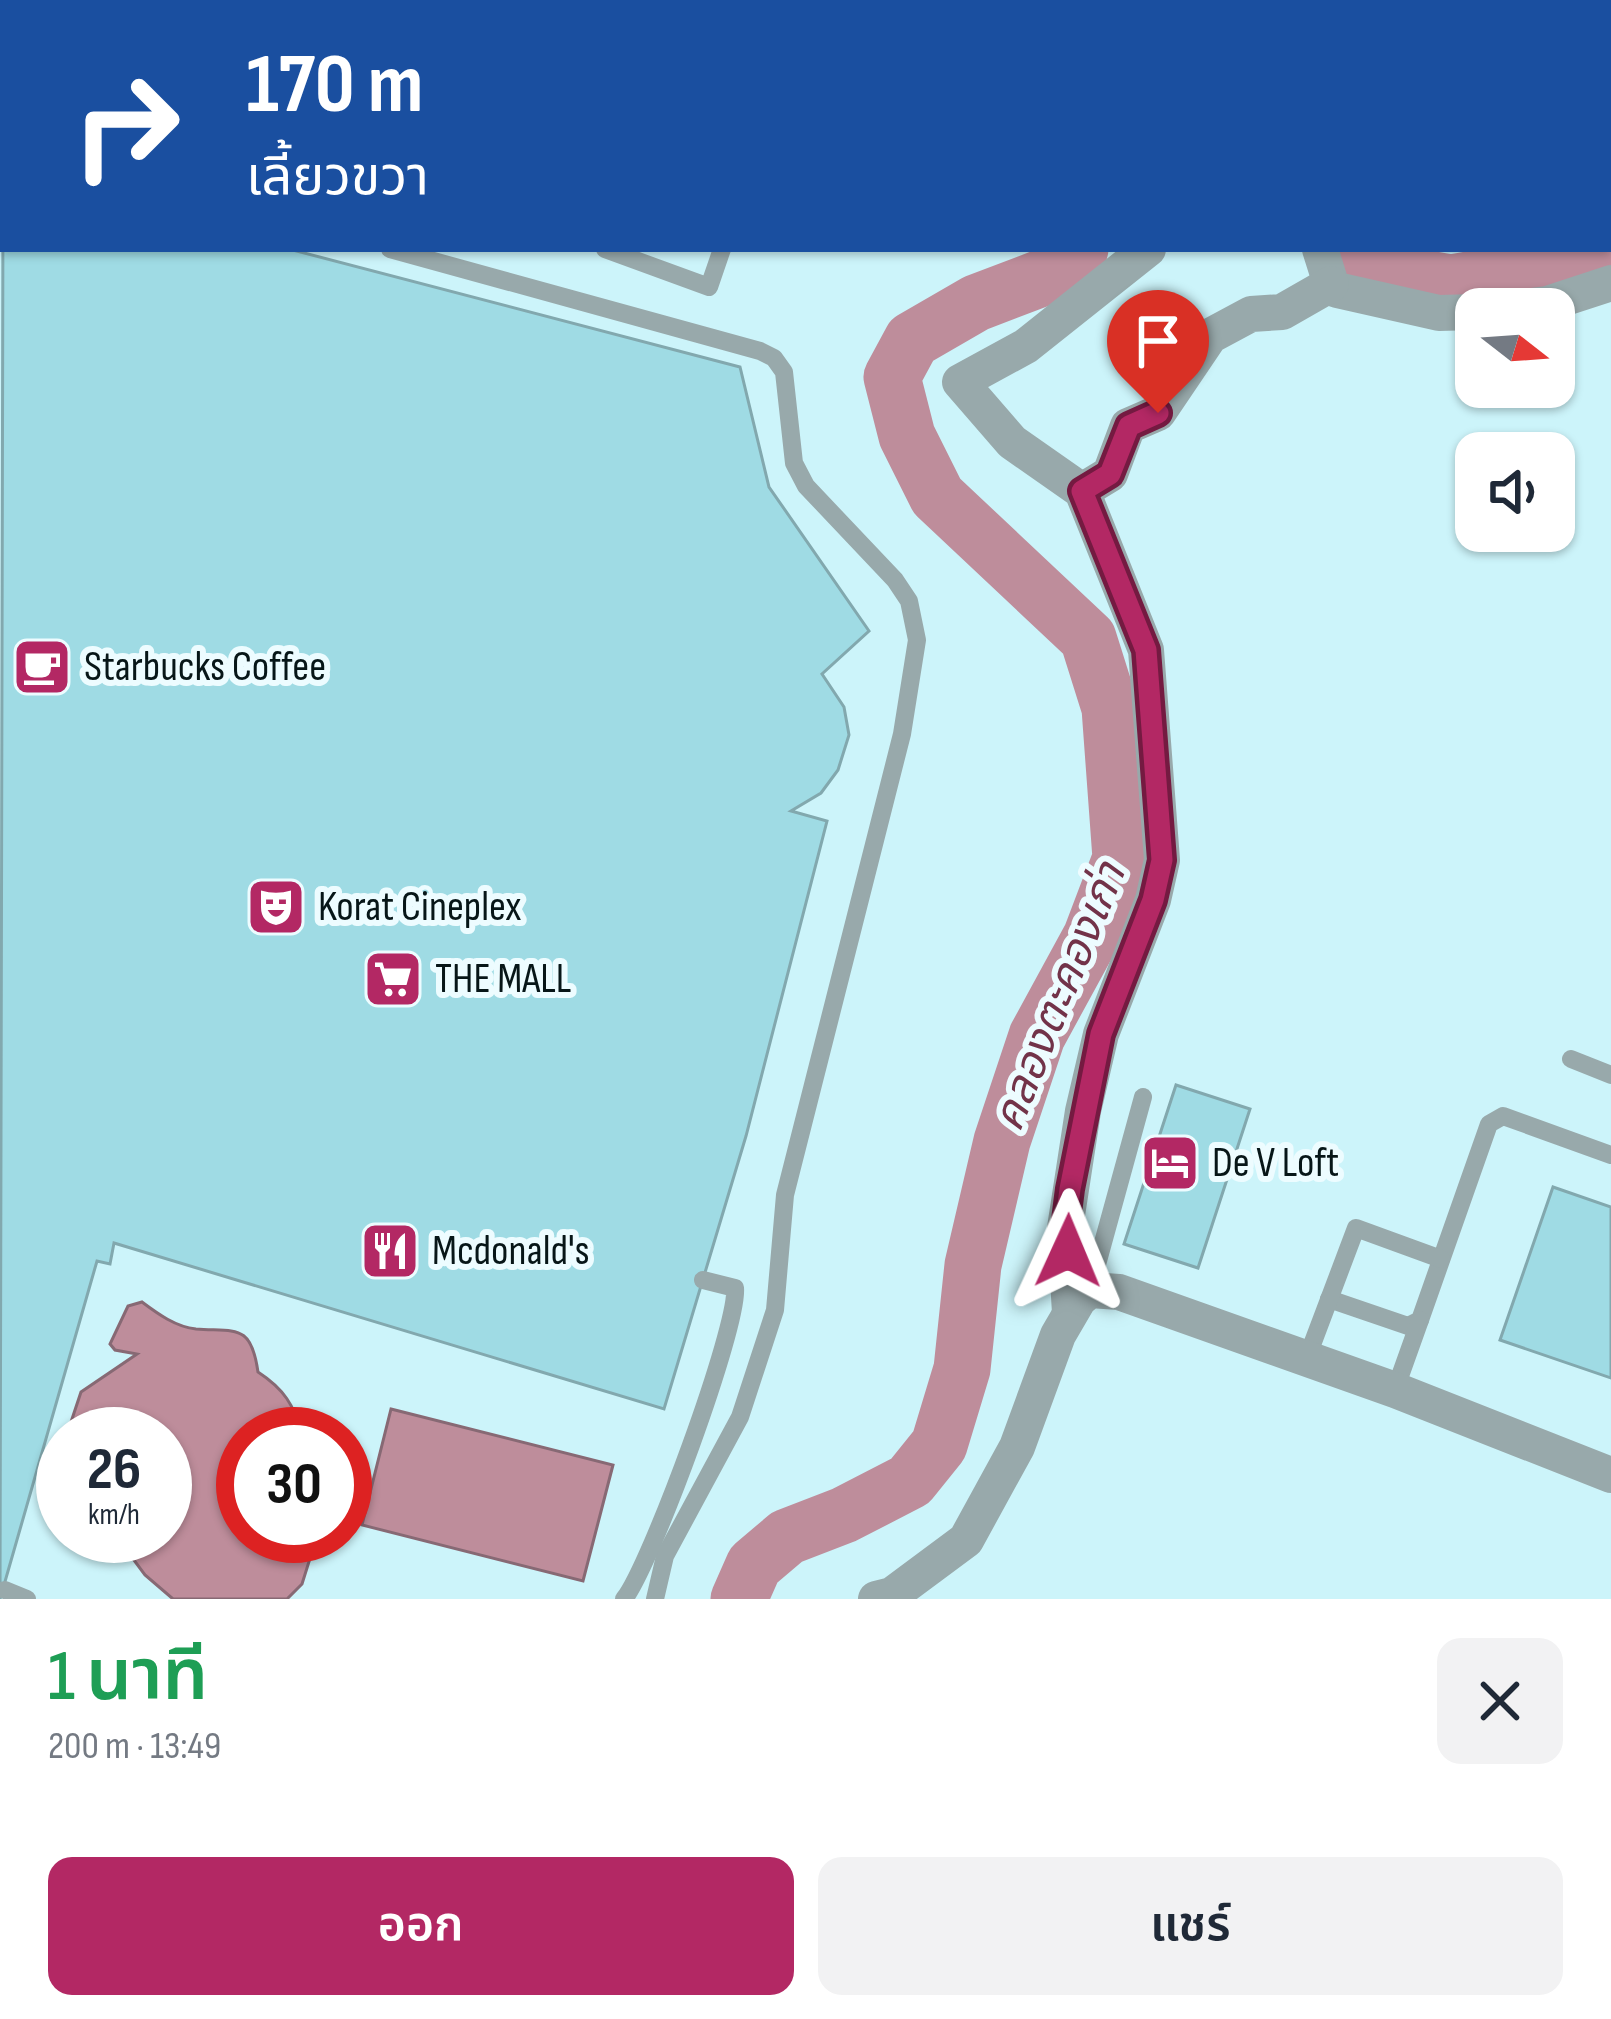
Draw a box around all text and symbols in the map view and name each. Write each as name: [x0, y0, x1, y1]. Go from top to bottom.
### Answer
text: 170 m: [246, 35, 423, 136]
icon: right: [48, 48, 204, 204]
text: เลี้ยวขวา: [246, 145, 429, 210]
north arrow: [1455, 288, 1575, 408]
map controls: [1455, 288, 1575, 552]
pin: [1107, 290, 1209, 413]
icon: arrive: [1125, 308, 1191, 374]
button: sound: [1455, 432, 1575, 552]
cafe icon: Starbucks Coffee: [11, 636, 73, 698]
place label: Starbucks Coffee: [84, 642, 326, 693]
water label: คลองตะคองเก่า: [981, 854, 1139, 1139]
theatre icon: Korat Cineplex: [245, 876, 307, 938]
place label: Korat Cineplex: [318, 882, 522, 933]
supermarket icon: THE MALL: [362, 948, 424, 1010]
place label: THE MALL: [435, 954, 571, 1005]
hotel icon: De V Loft: [1139, 1132, 1201, 1194]
place label: De V Loft: [1212, 1138, 1339, 1189]
position arrow: [1005, 1188, 1131, 1314]
restaurant icon: Mcdonald's: [359, 1220, 421, 1282]
place label: Mcdonald's: [432, 1226, 590, 1277]
speed limit sign: 30: [216, 1407, 372, 1563]
text: 26: [87, 1434, 141, 1506]
text: km/h: [88, 1497, 140, 1533]
text: 1 นาที: [48, 1634, 208, 1721]
button: close: [1437, 1638, 1563, 1764]
text: 200 m · 13:49: [48, 1723, 221, 1770]
button: ออก: [48, 1857, 794, 1995]
button: แชร์: [818, 1857, 1563, 1995]

